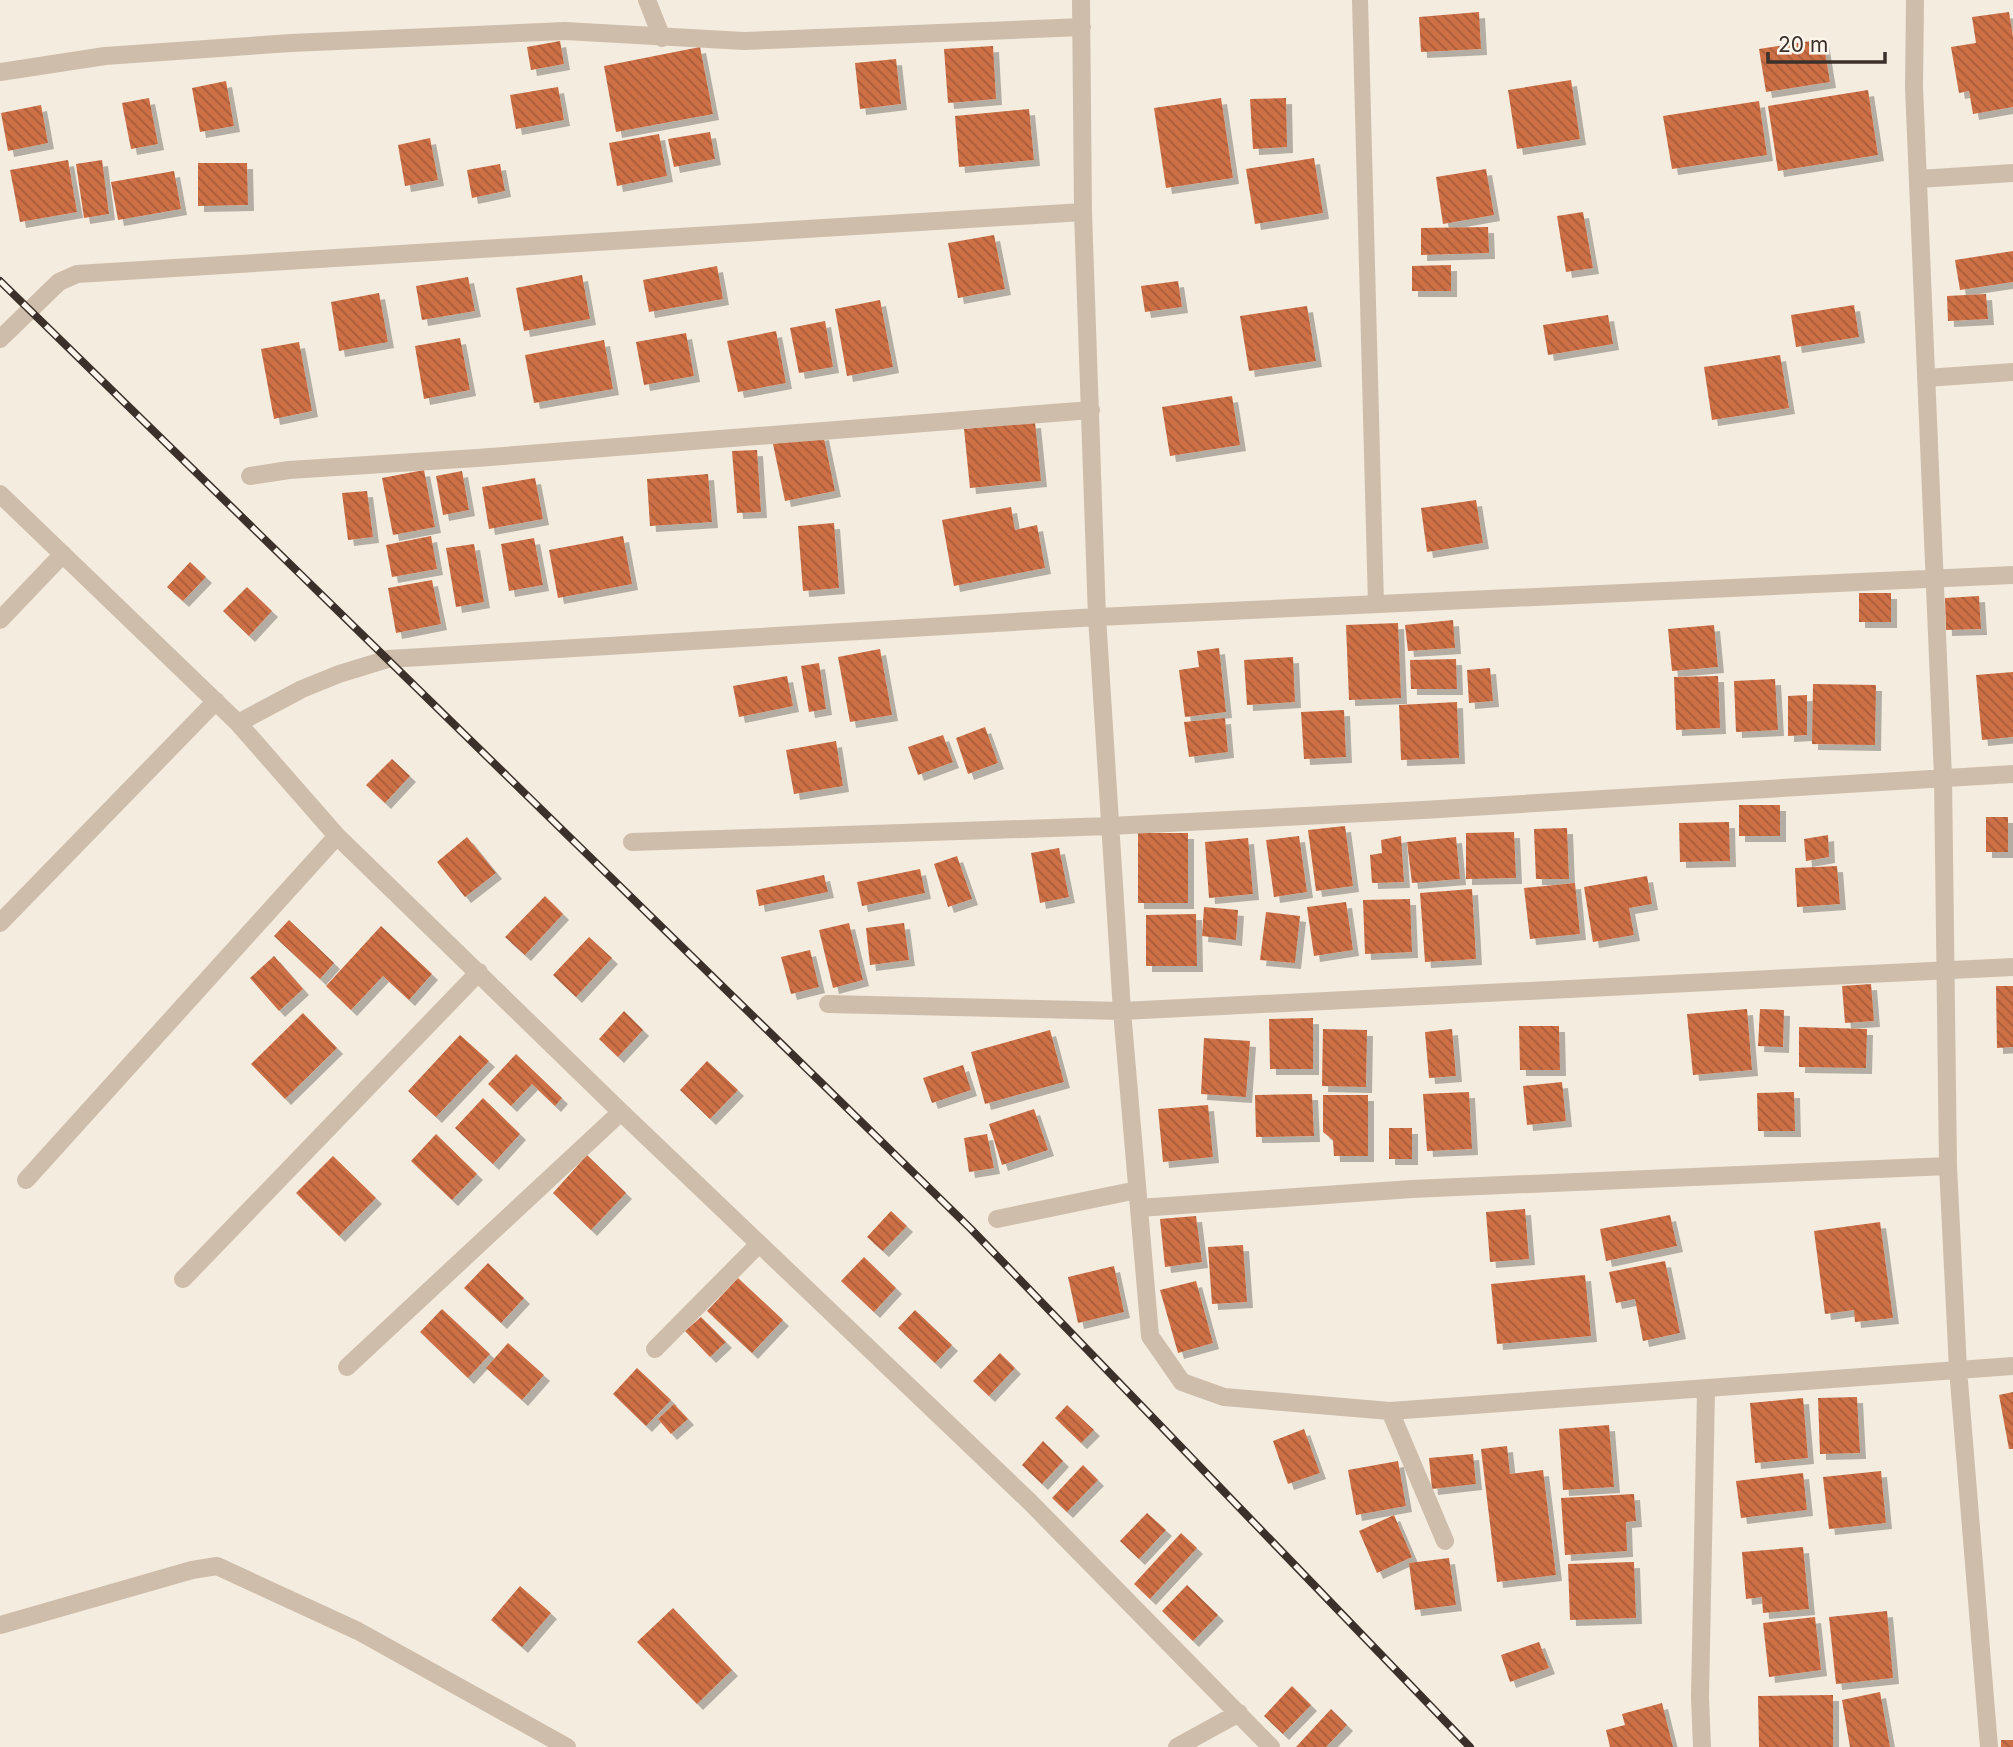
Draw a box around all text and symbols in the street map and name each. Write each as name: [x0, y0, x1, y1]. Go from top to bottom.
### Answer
scale bar: [1768, 21, 1885, 65]
text: 20 m: [1778, 32, 1828, 57]

